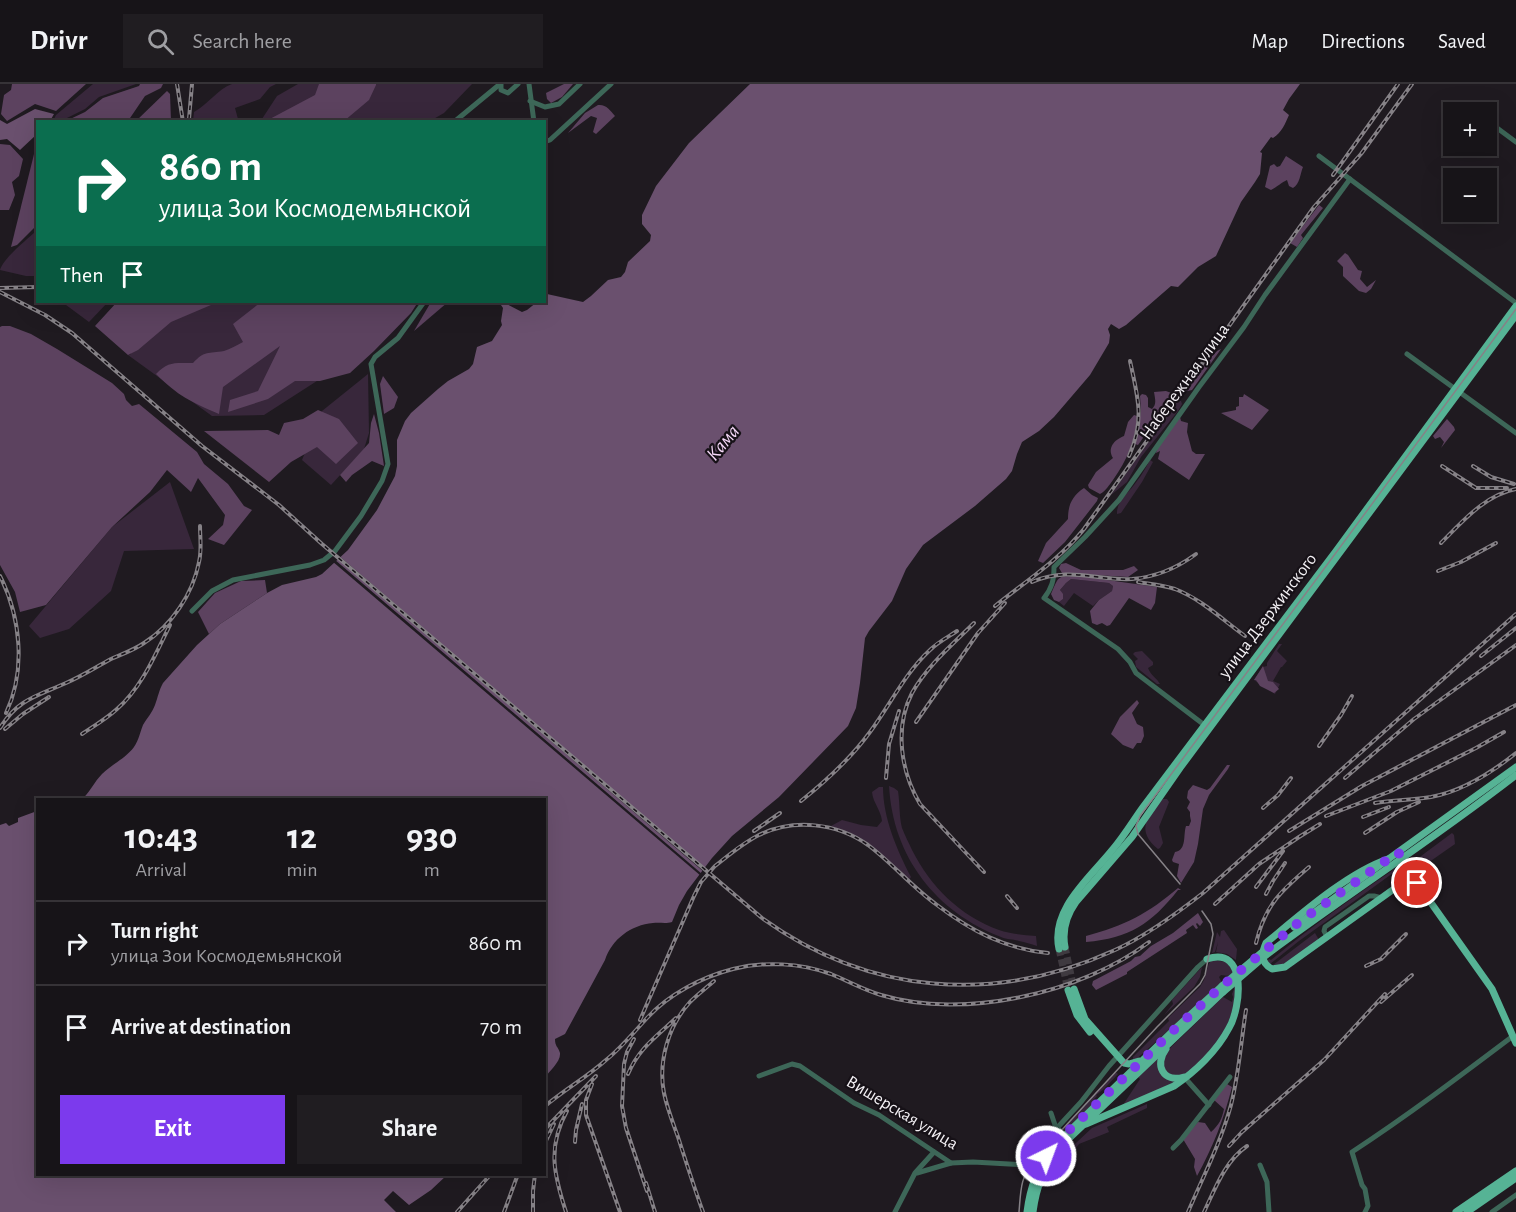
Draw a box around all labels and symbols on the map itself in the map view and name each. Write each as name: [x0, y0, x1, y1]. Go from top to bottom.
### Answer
street label: Набережная улица: [1136, 320, 1233, 443]
water label: Кама: [703, 421, 743, 465]
street label: улица Дзержинского: [1215, 550, 1320, 682]
pin: [1391, 857, 1442, 908]
street label: Вишерская улица: [843, 1073, 961, 1153]
position arrow: [1014, 1124, 1078, 1188]

